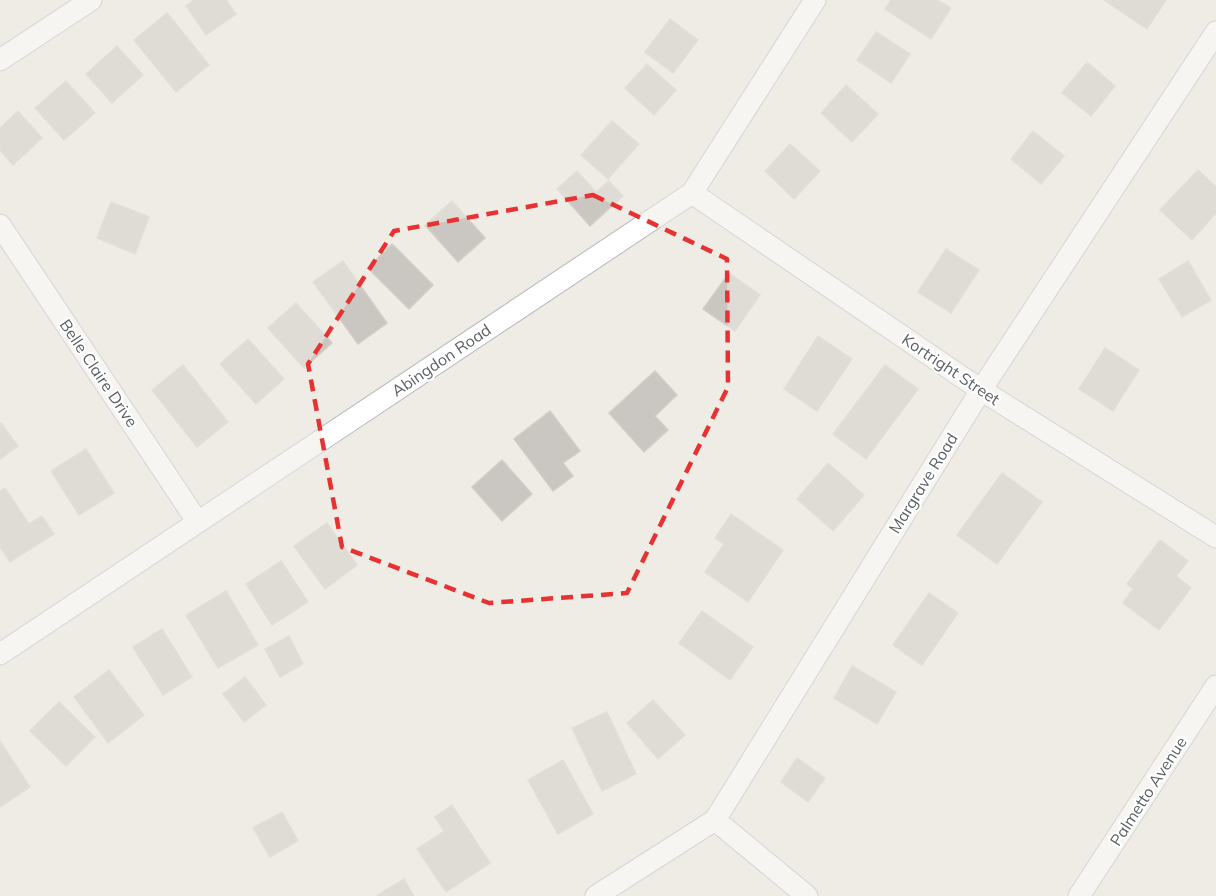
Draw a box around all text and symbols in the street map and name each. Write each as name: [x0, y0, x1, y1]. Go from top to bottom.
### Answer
street label: Belle Claire Drive: [56, 315, 142, 431]
street label: Abingdon Road: [387, 319, 495, 401]
street label: Kortright Street: [898, 329, 1004, 409]
street label: Margrave Road: [884, 429, 962, 537]
street label: Palmetto Avenue: [1105, 733, 1191, 849]

